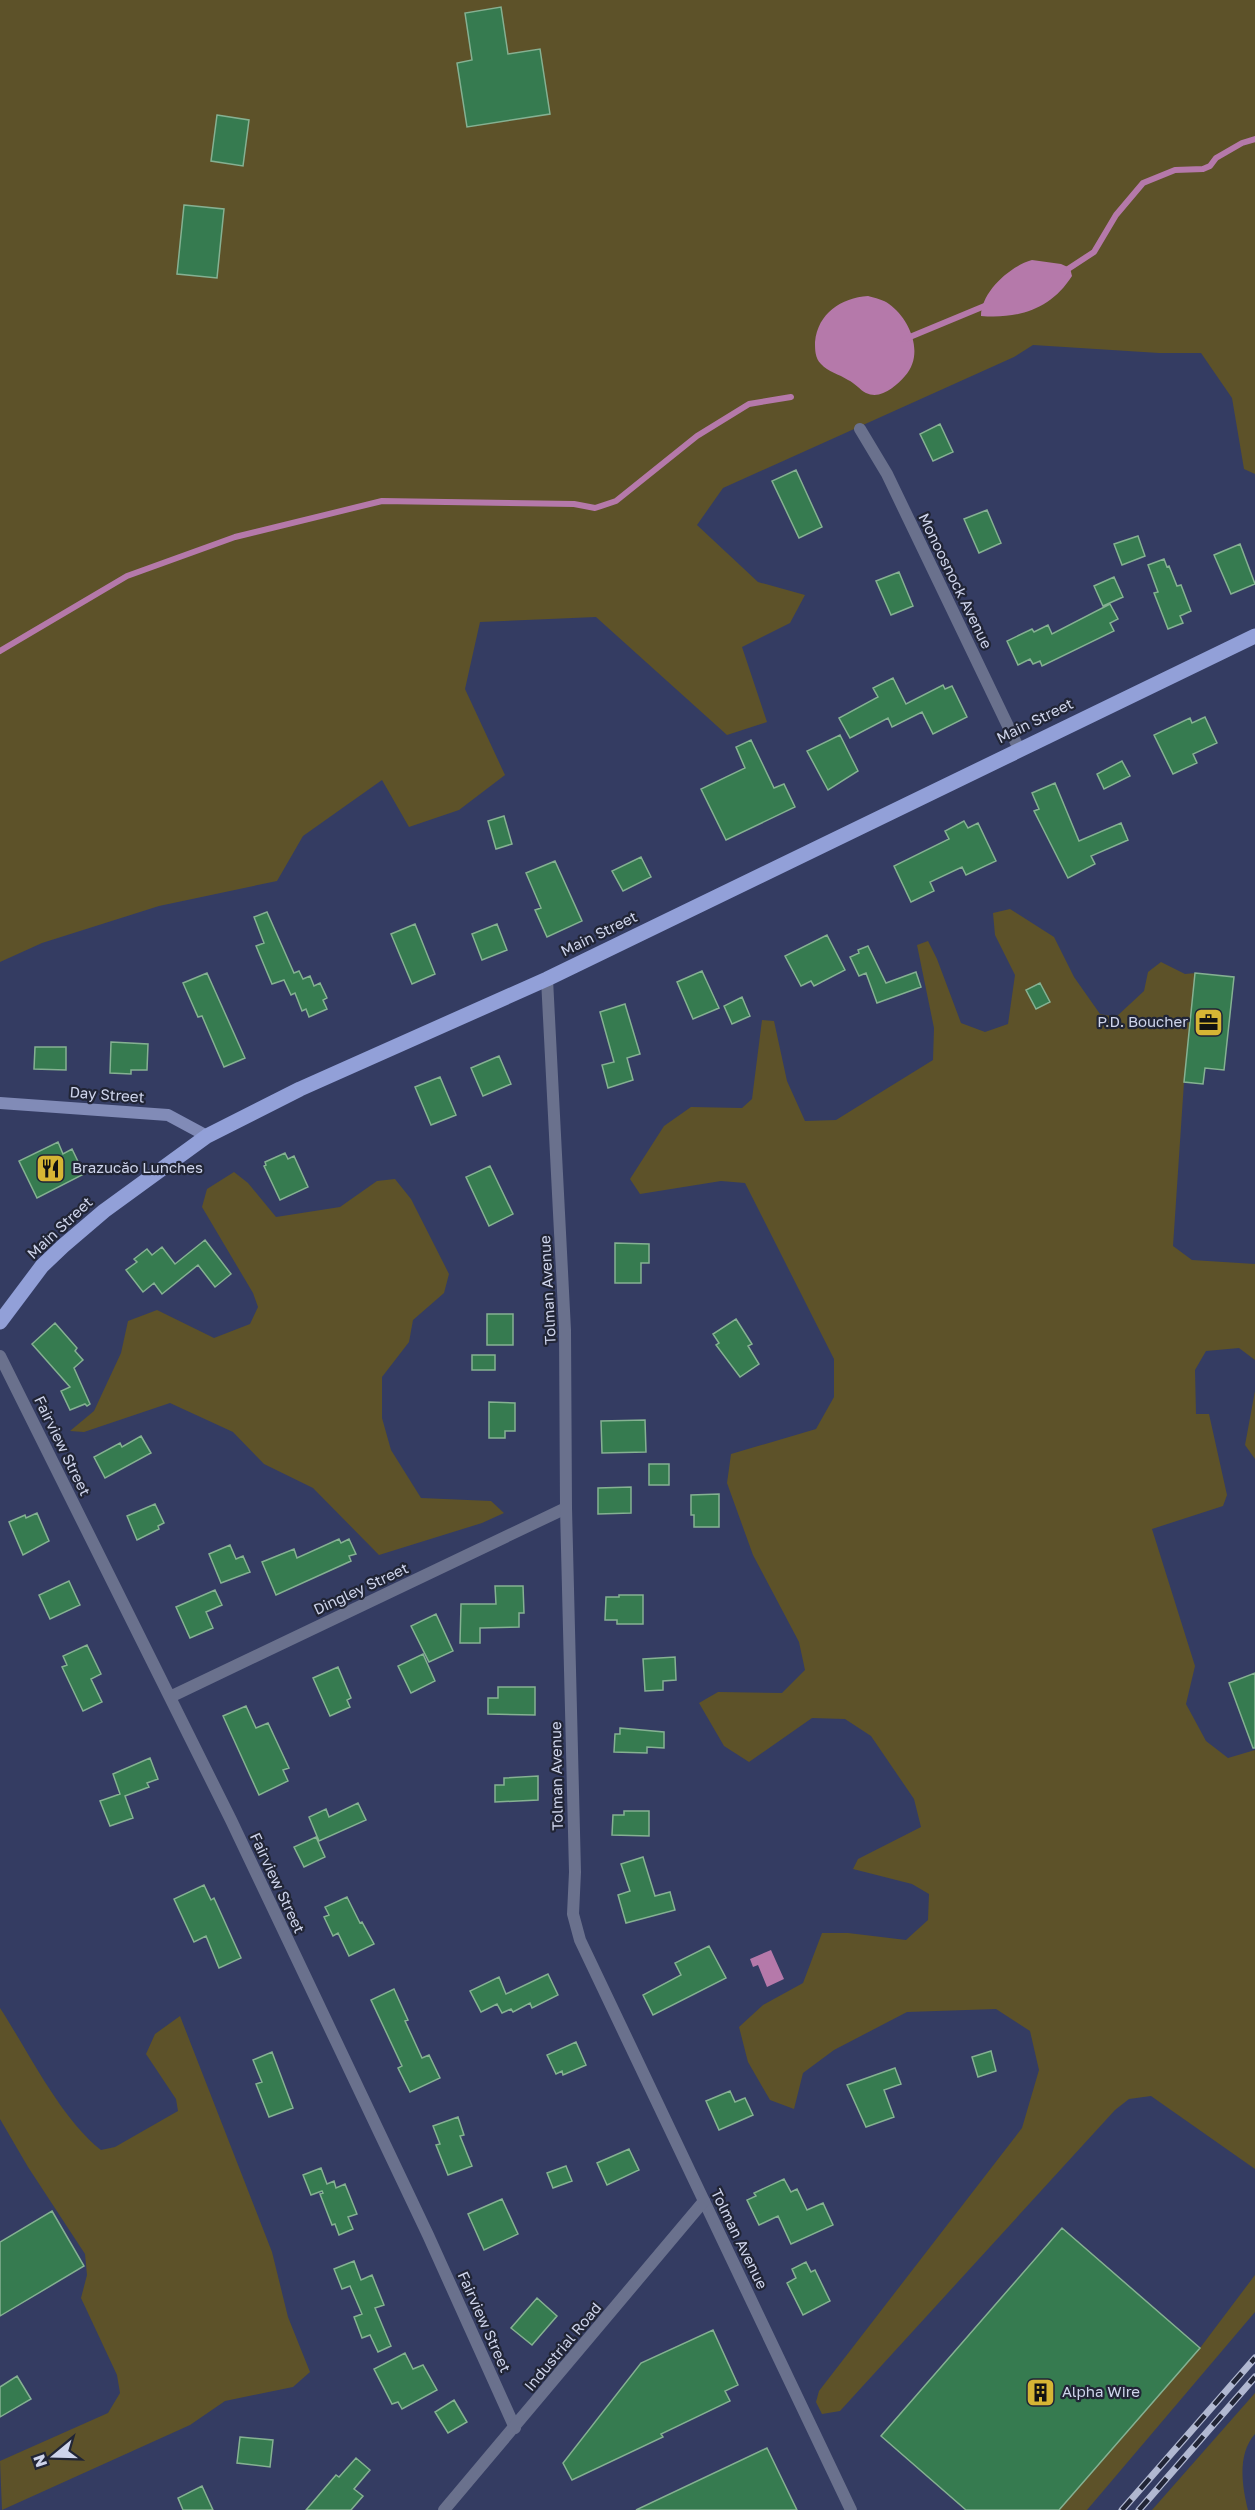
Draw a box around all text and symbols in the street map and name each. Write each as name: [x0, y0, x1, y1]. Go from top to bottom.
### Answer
street label: Monoosnock Avenue: [915, 510, 997, 652]
street label: Main Street: [993, 694, 1076, 746]
street label: Main Street: [557, 907, 640, 959]
office icon: P.D. Boucher: [1193, 1006, 1225, 1038]
place label: P.D. Boucher: [1097, 1012, 1188, 1030]
street label: Day Street: [69, 1082, 145, 1106]
restaurant icon: Brazucăo Lunches: [35, 1152, 67, 1184]
place label: Brazucăo Lunches: [72, 1158, 203, 1176]
street label: Main Street: [23, 1192, 96, 1262]
street label: Tolman Avenue: [535, 1235, 559, 1345]
street label: Fairview Street: [31, 1393, 95, 1498]
street label: Dingley Street: [310, 1558, 411, 1618]
street label: Tolman Avenue: [546, 1721, 566, 1831]
street label: Fairview Street: [247, 1830, 309, 1936]
street label: Tolman Avenue: [708, 2185, 772, 2292]
street label: Fairview Street: [455, 2268, 515, 2375]
street label: Industrial Road: [520, 2298, 604, 2394]
building icon: Alpha Wire: [1025, 2376, 1057, 2408]
place label: Alpha Wire: [1062, 2382, 1140, 2400]
north arrow: [24, 2426, 84, 2486]
text: N: [28, 2452, 51, 2470]

